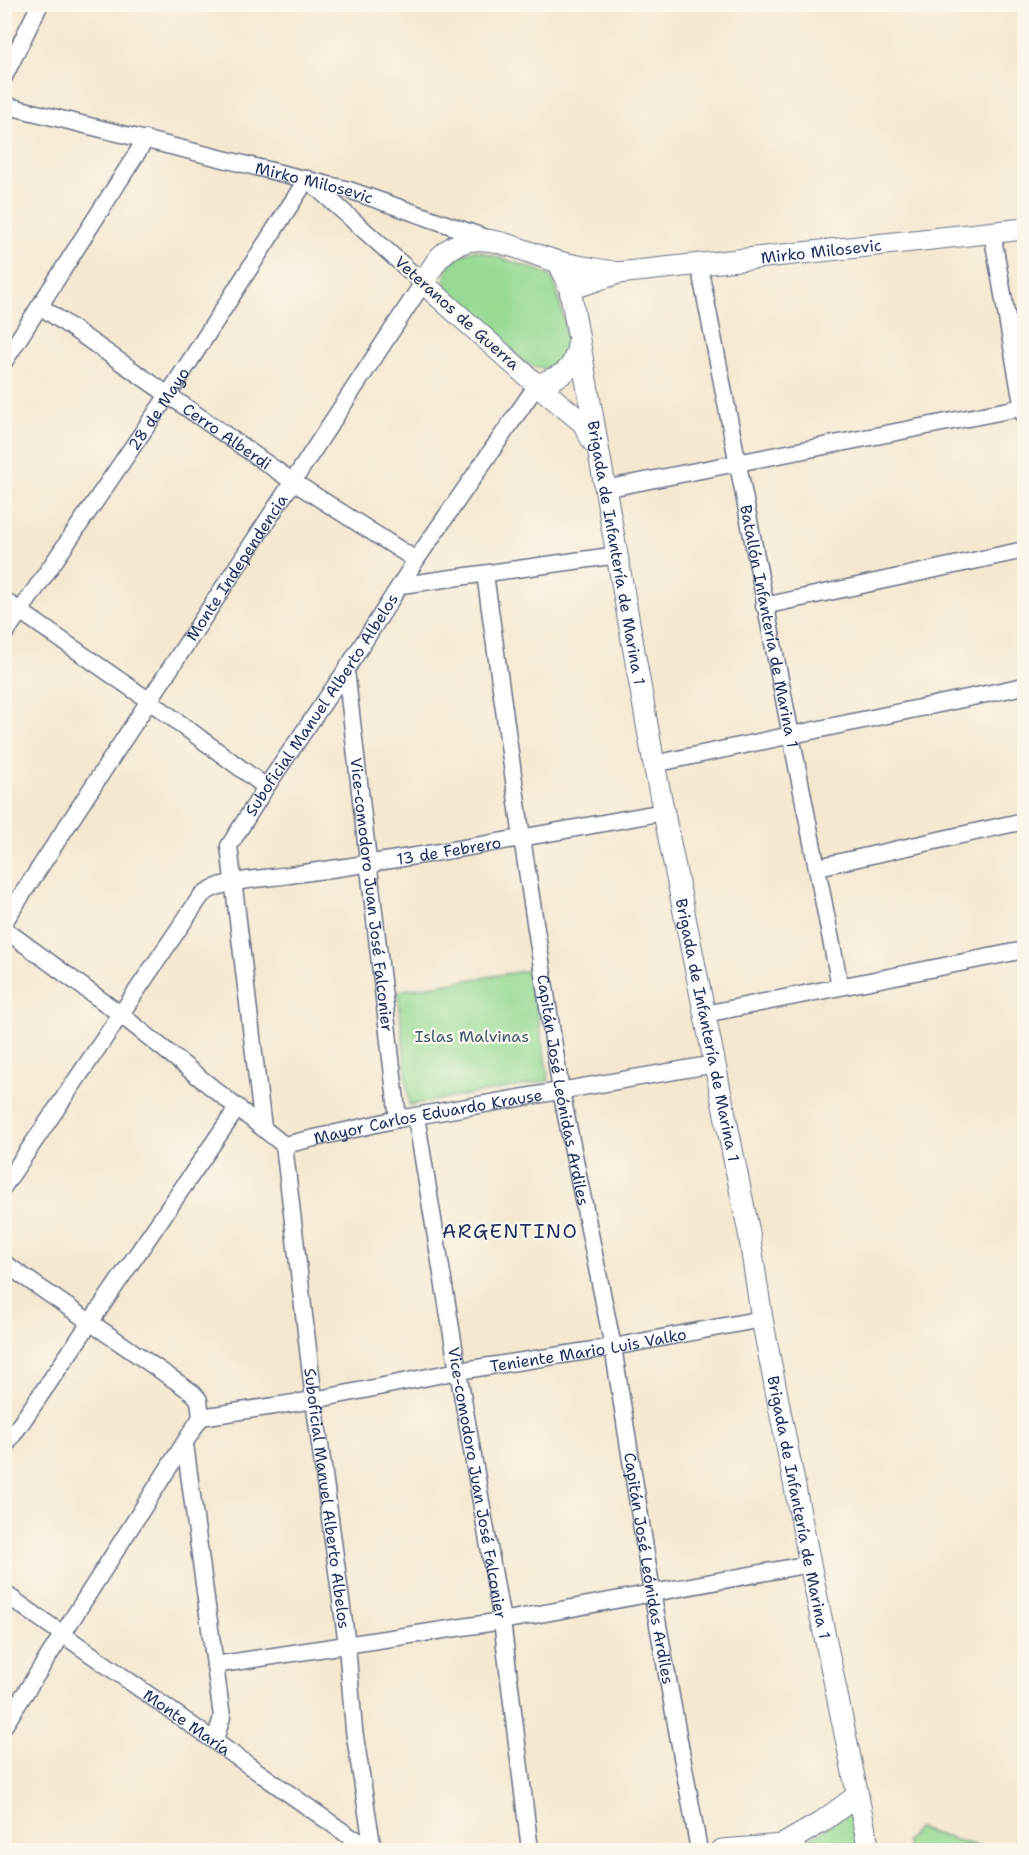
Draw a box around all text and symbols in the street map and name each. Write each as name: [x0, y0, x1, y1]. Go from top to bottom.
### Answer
street label: Mirko Milosevic: [253, 157, 376, 208]
street label: Mirko Milosevic: [760, 234, 883, 268]
street label: Veteranos de Guerra: [390, 251, 524, 375]
street label: 28 de Mayo: [123, 363, 194, 454]
street label: Cerro Alberdi: [179, 398, 276, 474]
street label: Brigada de Infantería de Marina 1: [583, 419, 650, 686]
street label: Monte Independencia: [181, 490, 292, 645]
street label: Batallón Infantería de Marina 1: [736, 503, 804, 750]
street label: Suboficial Manuel Alberto Albelos: [240, 589, 403, 820]
street label: Vice-comodoro Juan José Falconier: [346, 756, 398, 1033]
street label: 13 de Febrero: [395, 831, 503, 869]
street label: Brigada de Infantería de Marina 1: [671, 897, 745, 1163]
street label: Capitán José Leónidas Ardiles: [533, 973, 595, 1208]
park label: Islas Malvinas: [415, 1026, 529, 1047]
street label: Mayor Carlos Eduardo Krause: [312, 1084, 544, 1148]
district label: ARGENTINO: [442, 1218, 578, 1244]
street label: Teniente Mario Luis Valko: [488, 1323, 688, 1376]
street label: Vice-comodoro Juan José Falconier: [444, 1345, 512, 1621]
street label: Suboficial Manuel Alberto Albelos: [300, 1367, 355, 1630]
street label: Brigada de Infantería de Marina 1: [763, 1374, 836, 1641]
street label: Capitán José Leónidas Ardiles: [619, 1451, 679, 1686]
street label: Monte María: [139, 1684, 235, 1760]

